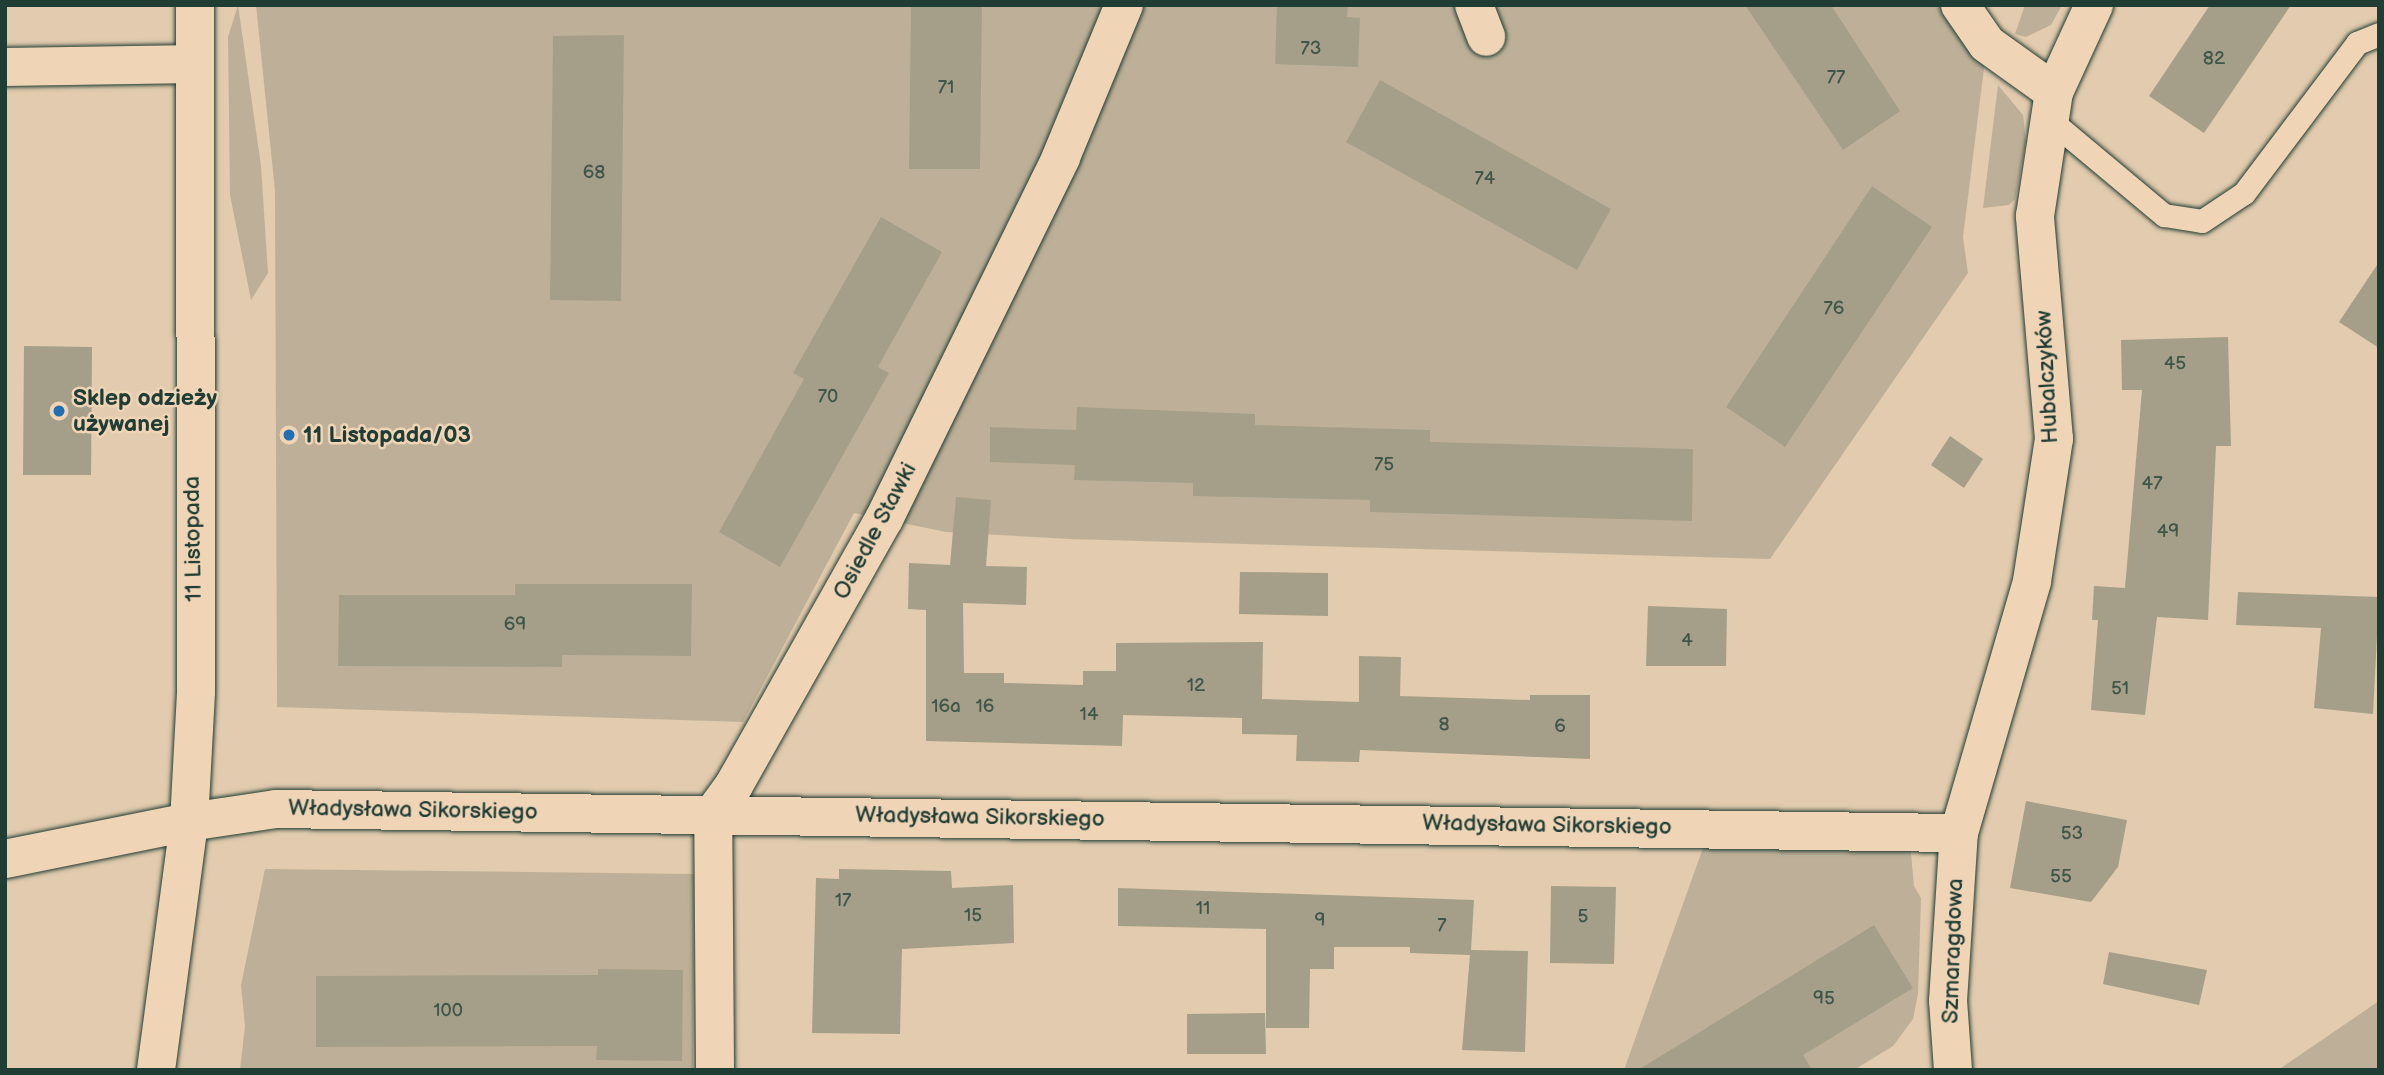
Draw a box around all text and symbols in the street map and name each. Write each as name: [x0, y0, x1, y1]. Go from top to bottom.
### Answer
house number: 73: [1300, 38, 1322, 60]
house number: 82: [2203, 48, 2225, 70]
house number: 77: [1827, 67, 1845, 89]
house number: 71: [938, 77, 954, 99]
house number: 68: [583, 162, 605, 184]
house number: 74: [1475, 168, 1495, 190]
house number: 76: [1824, 298, 1844, 320]
street label: Hubalczyków: [2030, 310, 2064, 444]
house number: 45: [2164, 353, 2186, 375]
place label: Sklep odzieży używanej: [73, 384, 217, 438]
house number: 70: [818, 386, 838, 408]
marker: Sklep odzieży używanej: [51, 403, 67, 419]
place label: 11 Listopada/03: [303, 421, 471, 449]
marker: 11 Listopada/03: [281, 427, 297, 443]
house number: 75: [1374, 454, 1394, 476]
street label: Osiedle Stawki: [827, 458, 923, 604]
house number: 47: [2142, 473, 2162, 495]
street label: 11 Listopada: [178, 476, 208, 602]
house number: 49: [2157, 521, 2179, 543]
house number: 69: [504, 614, 526, 636]
house number: 4: [1681, 630, 1693, 652]
house number: 12: [1187, 675, 1205, 697]
house number: 51: [2111, 678, 2129, 700]
house number: 16a: [931, 696, 961, 718]
house number: 16: [976, 696, 994, 718]
house number: 14: [1080, 704, 1098, 726]
house number: 8: [1438, 714, 1450, 736]
house number: 6: [1554, 716, 1566, 738]
street label: Władysława Sikorskiego: [288, 794, 538, 826]
street label: Władysława Sikorskiego: [855, 801, 1105, 833]
street label: Władysława Sikorskiego: [1422, 809, 1672, 841]
house number: 53: [2061, 823, 2083, 845]
house number: 55: [2050, 866, 2072, 888]
street label: Szmaragdowa: [1937, 878, 1969, 1024]
house number: 17: [835, 890, 851, 912]
house number: 11: [1196, 898, 1210, 920]
house number: 15: [964, 905, 982, 927]
house number: 5: [1578, 906, 1588, 928]
house number: 9: [1315, 910, 1325, 932]
house number: 7: [1437, 915, 1447, 937]
house number: 95: [1813, 988, 1835, 1010]
house number: 100: [433, 1000, 463, 1022]

